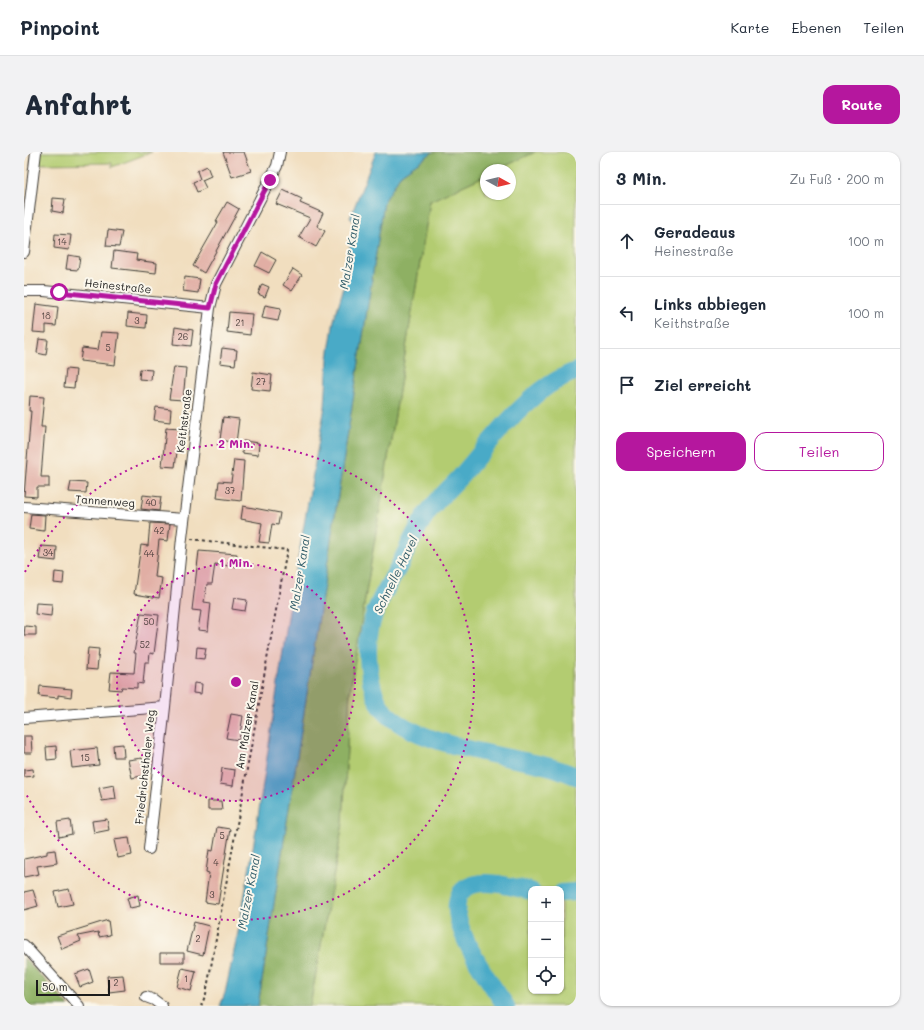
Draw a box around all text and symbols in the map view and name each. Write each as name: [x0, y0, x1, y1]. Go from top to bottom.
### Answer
text: Pinpoint: [20, 15, 100, 40]
text: Karte: [730, 18, 770, 37]
text: Ebenen: [792, 18, 841, 37]
text: Teilen: [863, 18, 904, 37]
button: Route: [823, 85, 900, 124]
text: Anfahrt: [24, 86, 132, 122]
north arrow: [480, 164, 516, 200]
text: 3 Min.: [616, 167, 667, 189]
text: Zu Fuß · 200 m: [790, 170, 884, 187]
route end: [261, 171, 279, 189]
water label: Malzer Kanal: [335, 213, 363, 291]
text: Geradeaus: [654, 222, 735, 242]
icon: ahead: [616, 230, 638, 252]
text: 100 m: [848, 232, 884, 249]
house number: 14: [57, 236, 67, 247]
text: Heinestraße: [654, 242, 734, 259]
street label: Heinestraße: [84, 275, 152, 296]
route start: [50, 283, 68, 301]
text: Links abbiegen: [654, 294, 766, 314]
icon: left: [616, 302, 638, 324]
text: 100 m: [848, 304, 884, 321]
house number: 18: [41, 310, 51, 321]
text: Keithstraße: [654, 314, 730, 331]
house number: 3: [134, 315, 140, 326]
house number: 21: [235, 317, 245, 328]
house number: 26: [178, 331, 188, 342]
house number: 5: [105, 342, 111, 353]
icon: arrive: [616, 374, 638, 396]
text: Ziel erreicht: [654, 375, 751, 395]
house number: 27: [256, 376, 266, 387]
street label: Keithstraße: [172, 388, 195, 454]
button: Speichern: [616, 432, 746, 471]
button: Teilen: [754, 432, 884, 471]
text: 2 Min.: [218, 435, 254, 451]
house number: 37: [225, 485, 235, 496]
street label: Tannenweg: [75, 491, 135, 510]
house number: 40: [146, 497, 157, 508]
house number: 42: [154, 525, 164, 536]
water label: Schnelle Havel: [369, 533, 421, 616]
water label: Malzer Kanal: [285, 534, 313, 612]
house number: 34: [43, 547, 54, 558]
house number: 44: [144, 548, 155, 559]
text: 1 Min.: [219, 554, 253, 570]
house number: 50: [144, 616, 155, 627]
house number: 52: [140, 639, 150, 650]
centre of rings: [229, 675, 243, 689]
street label: Am Malzer Kanal: [231, 680, 262, 770]
street label: Friedrichsthaler Weg: [131, 709, 158, 825]
house number: 15: [80, 752, 90, 763]
house number: 5: [219, 830, 225, 841]
water label: Malzer Kanal: [233, 853, 263, 931]
house number: 4: [213, 857, 219, 868]
map controls: [528, 886, 564, 994]
button: +: [528, 886, 564, 922]
house number: 3: [209, 889, 215, 900]
button: −: [528, 922, 564, 958]
house number: 2: [195, 933, 201, 944]
button: locate: [528, 958, 564, 994]
house number: 1: [184, 973, 188, 984]
house number: 2: [113, 977, 119, 988]
scale bar: [36, 978, 110, 997]
text: 50 m: [42, 979, 68, 994]

